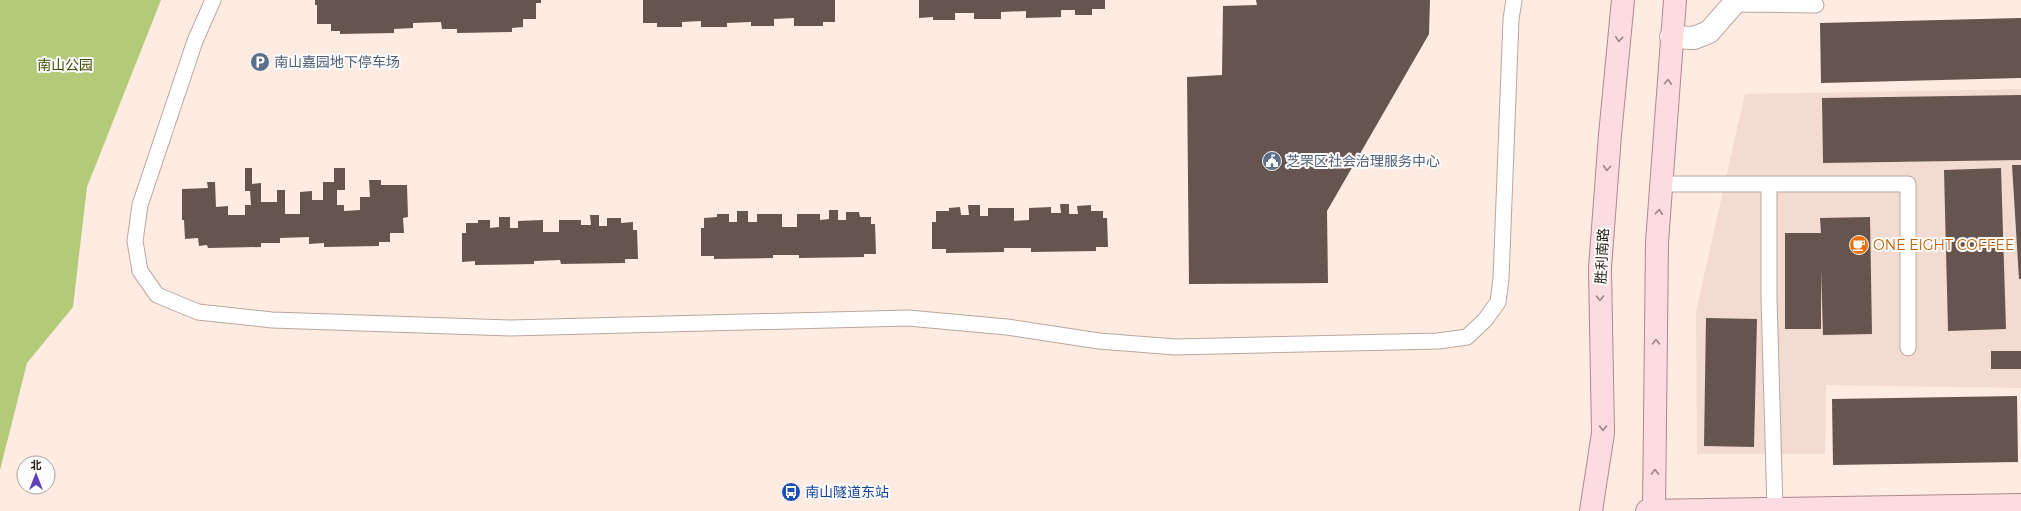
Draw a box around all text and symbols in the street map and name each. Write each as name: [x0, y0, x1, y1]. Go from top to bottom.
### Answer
one-way arrow: [1615, 36, 1624, 42]
parking icon: 南山嘉园地下停车场: [249, 51, 271, 73]
place label: 南山嘉园地下停车场: [274, 53, 400, 71]
park label: 南山公园: [37, 56, 93, 74]
one-way arrow: [1664, 79, 1673, 85]
public building icon: 芝罘区社会治理服务中心: [1261, 150, 1283, 172]
place label: 芝罘区社会治理服务中心: [1286, 152, 1440, 170]
one-way arrow: [1603, 165, 1612, 171]
one-way arrow: [1655, 209, 1664, 215]
street label: 胜利南路: [1592, 228, 1612, 284]
cafe icon: ONE EIGHT COFFEE: [1848, 234, 1870, 256]
place label: ONE EIGHT COFFEE: [1873, 236, 2014, 254]
one-way arrow: [1596, 295, 1605, 301]
one-way arrow: [1652, 339, 1661, 345]
one-way arrow: [1599, 425, 1607, 431]
north arrow: [16, 455, 56, 495]
text: 北: [31, 458, 42, 472]
one-way arrow: [1651, 469, 1659, 475]
bus stop icon: 南山隧道东站: [780, 481, 802, 503]
place label: 南山隧道东站: [805, 483, 889, 501]

